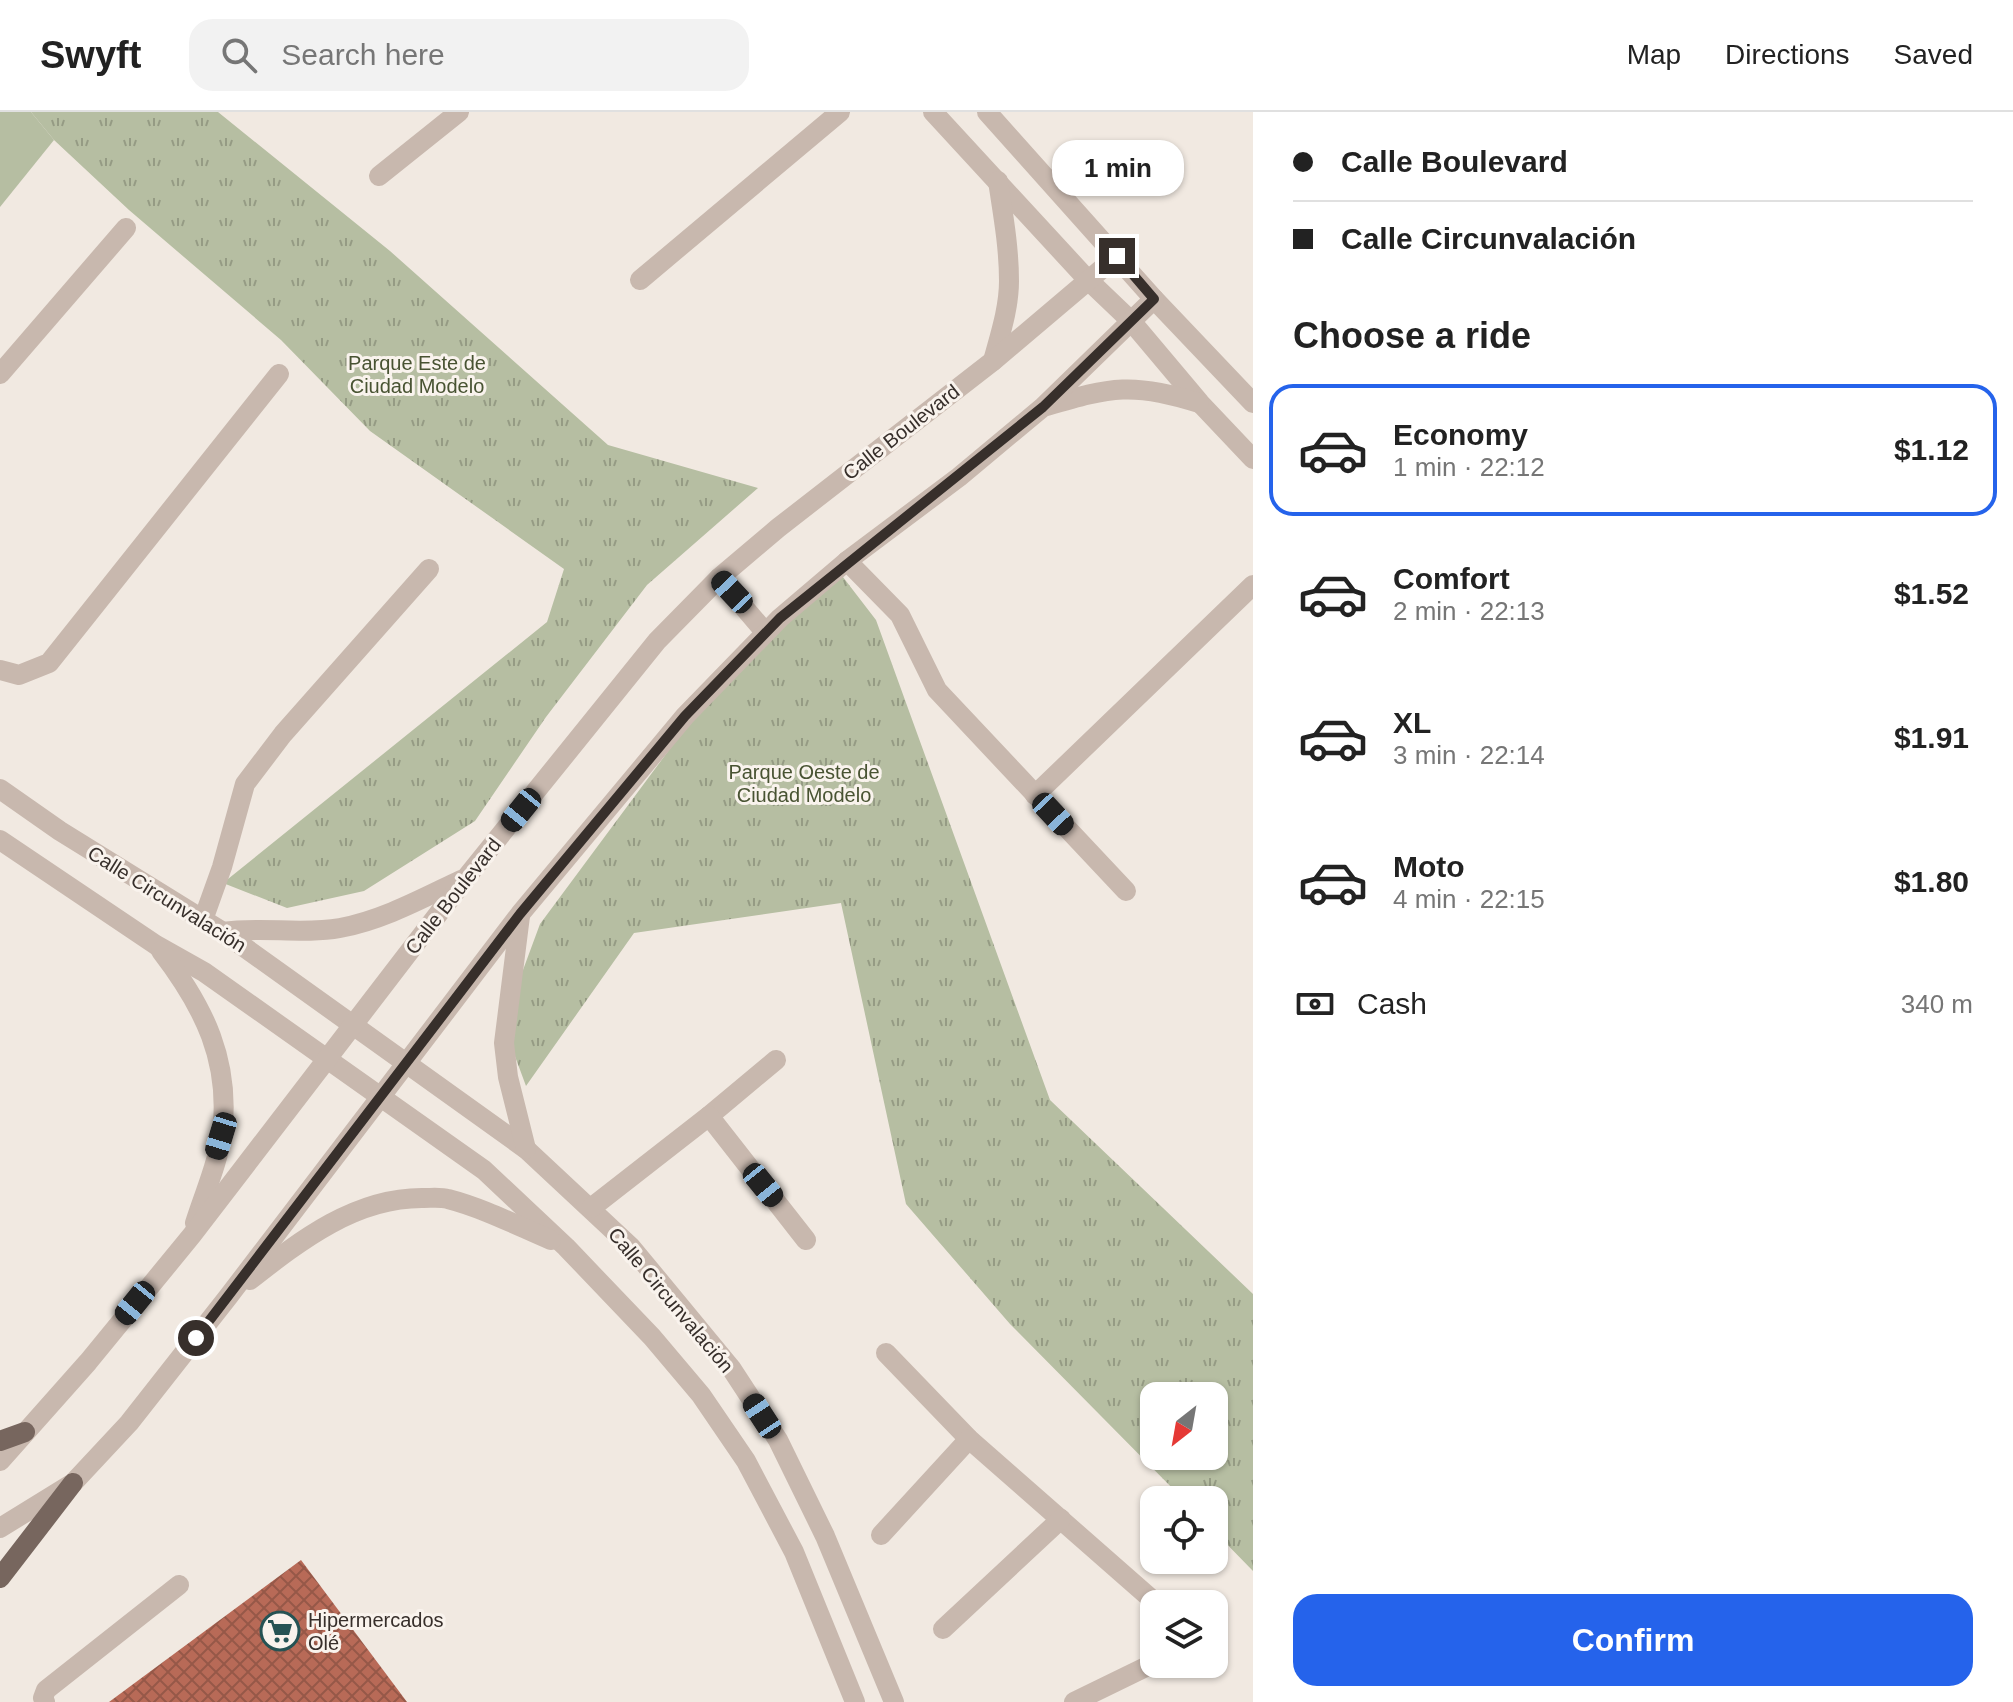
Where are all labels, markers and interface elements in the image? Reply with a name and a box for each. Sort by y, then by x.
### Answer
search box [189,19,749,91]
icon: search [217,33,261,77]
text: Swyft [40,34,141,76]
text: Search here [281,38,445,71]
text: Map [1627,39,1681,70]
text: Directions [1725,39,1850,70]
text: Saved [1894,39,1973,70]
callout: 1 min [1051,140,1183,196]
text: Calle Boulevard [1341,145,1568,178]
text: 1 min [1084,153,1152,183]
text: Calle Circunvalación [1341,222,1636,255]
route end [1099,238,1135,274]
text: Choose a ride [1293,315,1531,356]
park label: Parque Este de Ciudad Modelo [348,352,486,397]
street label: Calle Boulevard [839,380,963,484]
icon: car [1297,414,1369,486]
text: Economy [1393,418,1528,451]
text: $1.12 [1894,433,1969,466]
text: 1 min · 22:12 [1393,452,1545,482]
icon: car [1297,558,1369,630]
text: Comfort [1393,562,1510,595]
car [707,566,757,618]
text: $1.52 [1894,577,1969,610]
text: 2 min · 22:13 [1393,596,1545,626]
icon: car [1297,702,1369,774]
text: XL [1393,706,1431,739]
text: $1.91 [1894,721,1969,754]
text: 3 min · 22:14 [1393,740,1545,770]
park label: Parque Oeste de Ciudad Modelo [728,761,880,806]
car [497,784,545,836]
car [1028,788,1078,840]
street label: Calle Boulevard [401,834,505,958]
street label: Calle Circunvalación [84,841,250,957]
icon: car [1297,846,1369,918]
text: Moto [1393,850,1465,883]
text: $1.80 [1894,865,1969,898]
text: 4 min · 22:15 [1393,884,1545,914]
icon: cash [1293,982,1337,1026]
text: Cash [1357,987,1427,1020]
text: 340 m [1901,989,1973,1019]
car [203,1110,239,1162]
car [739,1159,787,1211]
street label: Calle Circunvalación [604,1223,738,1377]
car [111,1277,159,1329]
route start [178,1320,214,1356]
north arrow [1140,1382,1228,1470]
map controls [1140,1382,1228,1678]
car [739,1389,785,1443]
button: locate [1140,1486,1228,1574]
button: layers [1140,1590,1228,1678]
button: Confirm [1293,1594,1973,1686]
place label: Hipermercados Olé [308,1609,444,1654]
supermarket icon: Hipermercados Olé [259,1610,301,1652]

